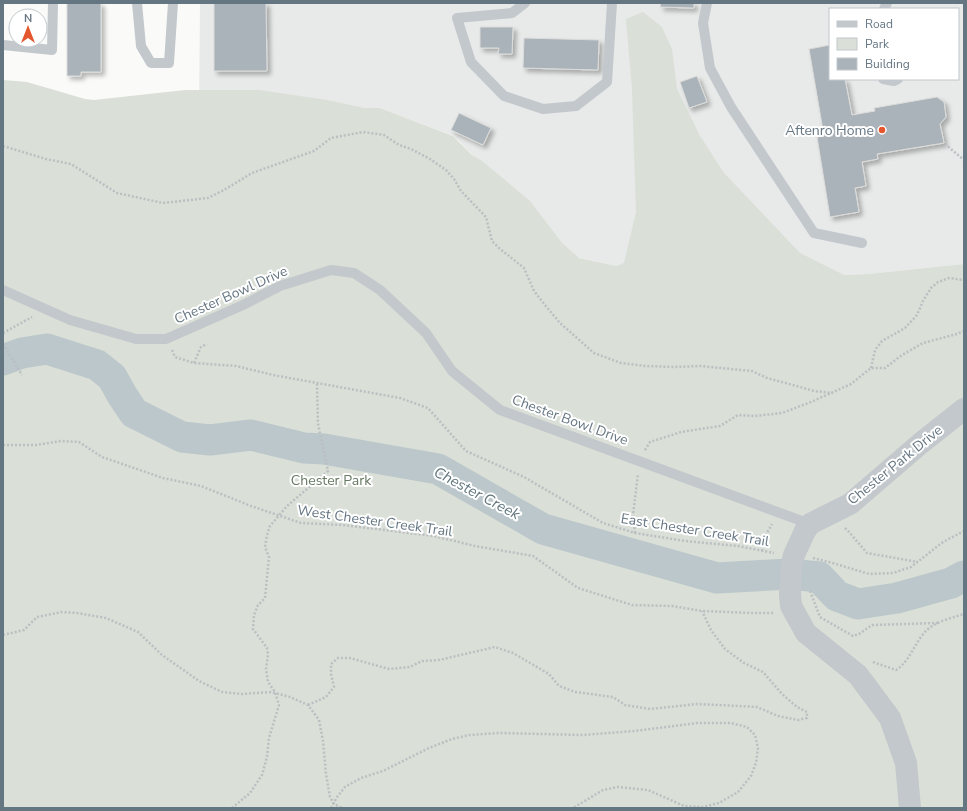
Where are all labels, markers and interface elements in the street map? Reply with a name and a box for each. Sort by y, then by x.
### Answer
north arrow [8,8,48,48]
legend [829,8,959,80]
text: N [24,11,32,26]
text: Road [865,16,893,32]
text: Park [865,36,890,52]
text: Building [865,56,910,72]
place label: Aftenro Home [785,121,874,140]
marker: Aftenro Home [877,125,887,135]
street label: Chester Bowl Drive [171,261,291,329]
street label: Chester Bowl Drive [509,390,631,450]
street label: Chester Park Drive [844,421,946,509]
water label: Chester Creek [430,462,524,524]
park label: Chester Park [291,471,372,490]
street label: West Chester Creek Trail [296,501,455,541]
street label: East Chester Creek Trail [619,509,771,551]

